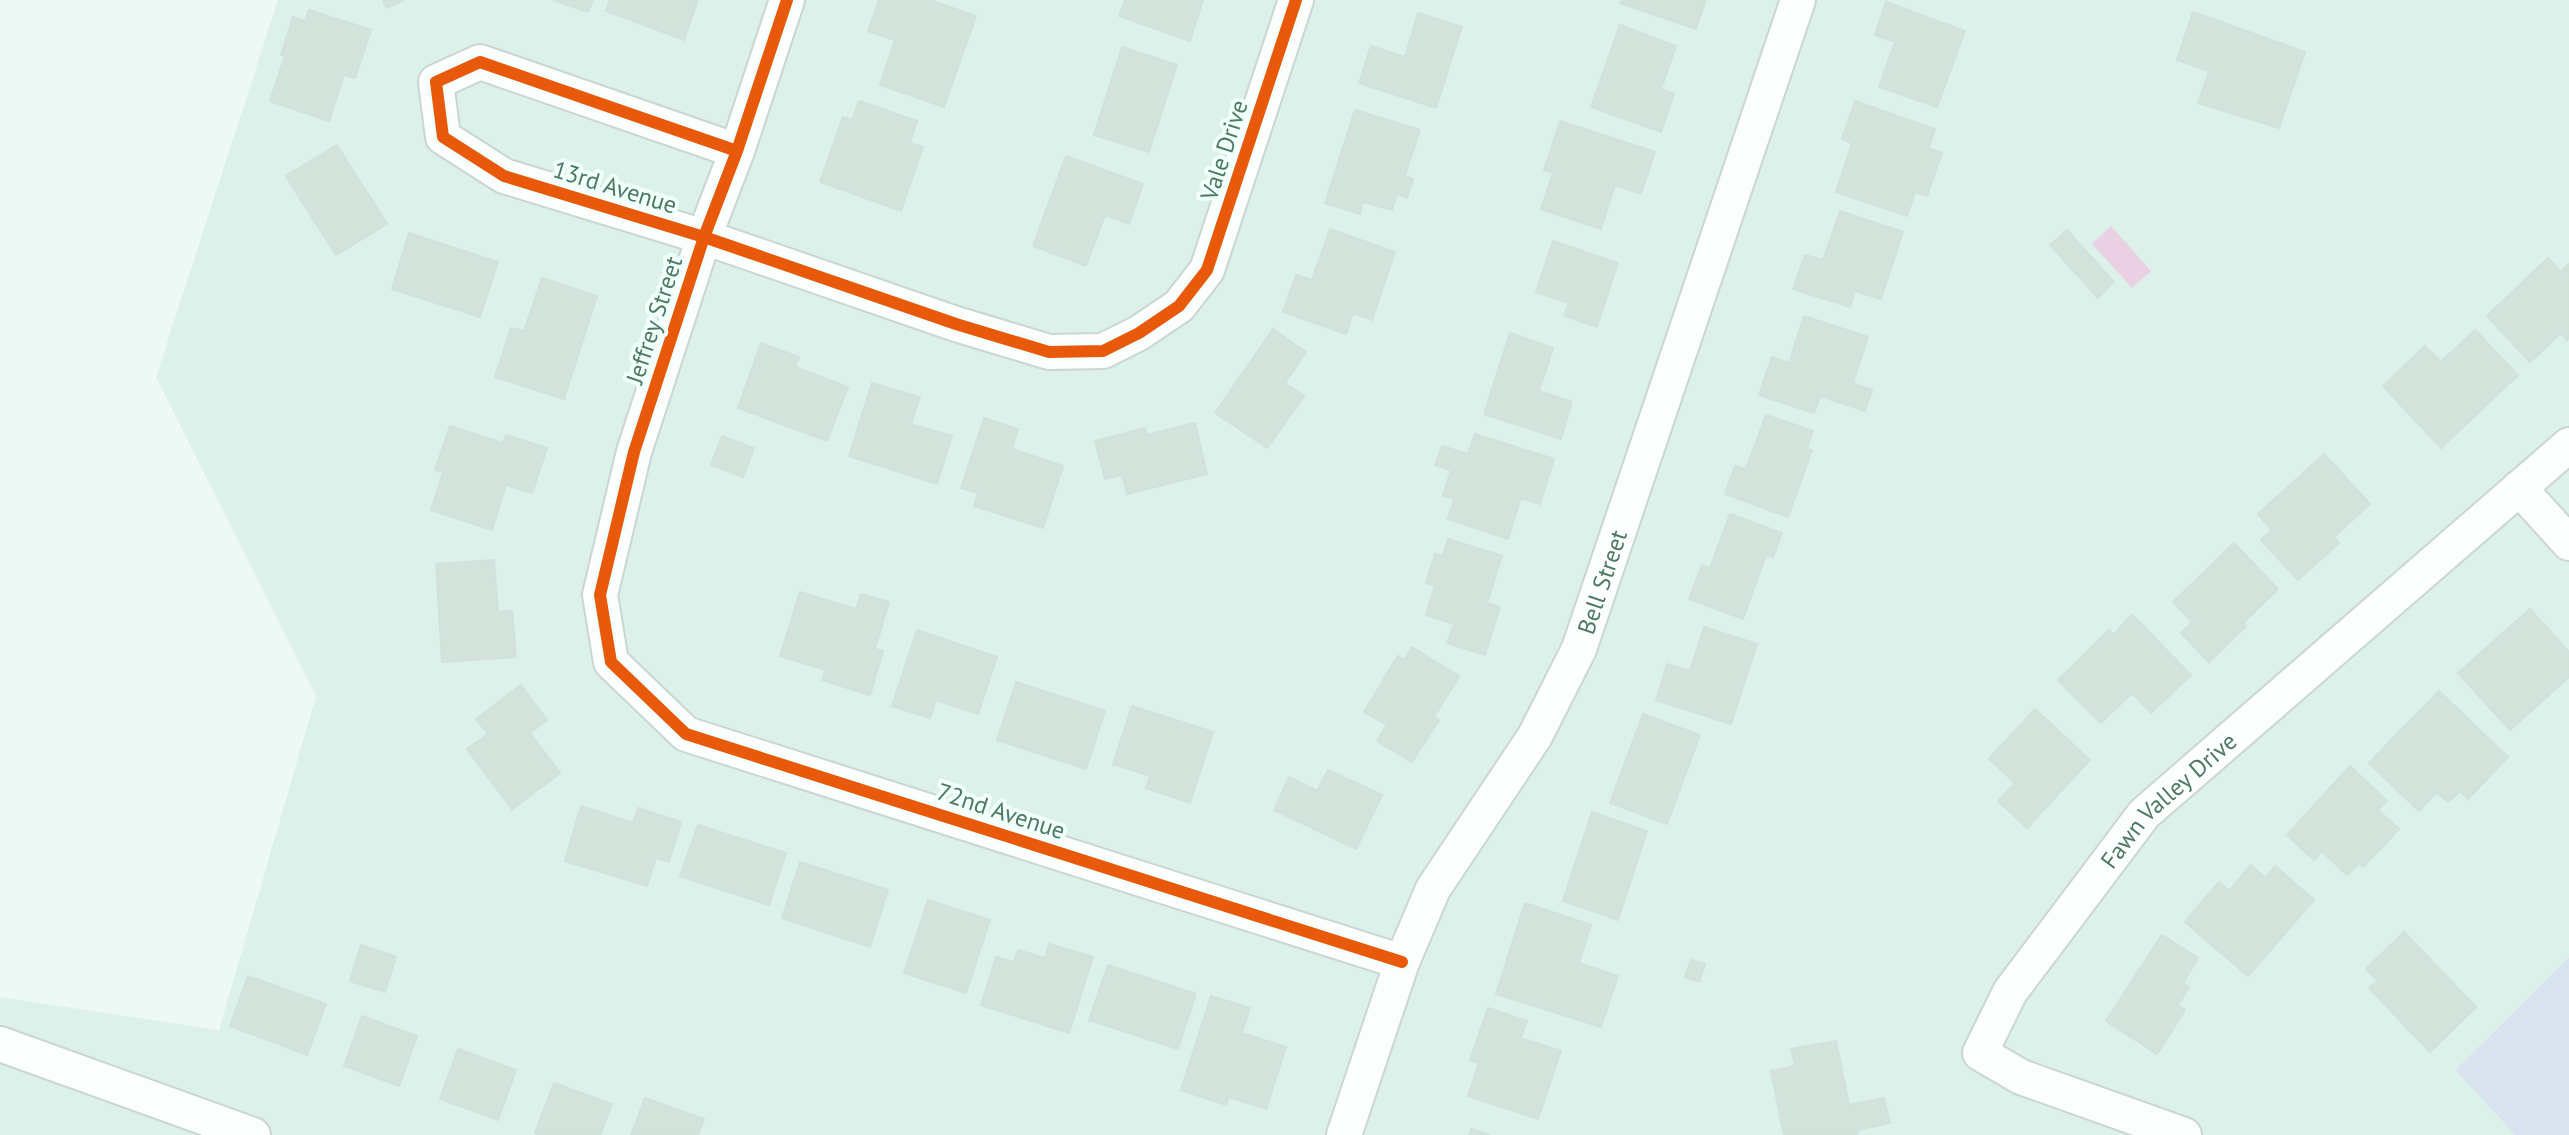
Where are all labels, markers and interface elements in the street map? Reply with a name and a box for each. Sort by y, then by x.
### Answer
street label: Vale Drive [1193,96,1255,205]
street label: 13rd Avenue [549,153,681,221]
street label: Jeffrey Street [619,252,689,389]
street label: Bell Street [1570,526,1634,638]
street label: Fawn Valley Drive [2093,725,2243,874]
street label: 72nd Avenue [933,776,1069,846]

